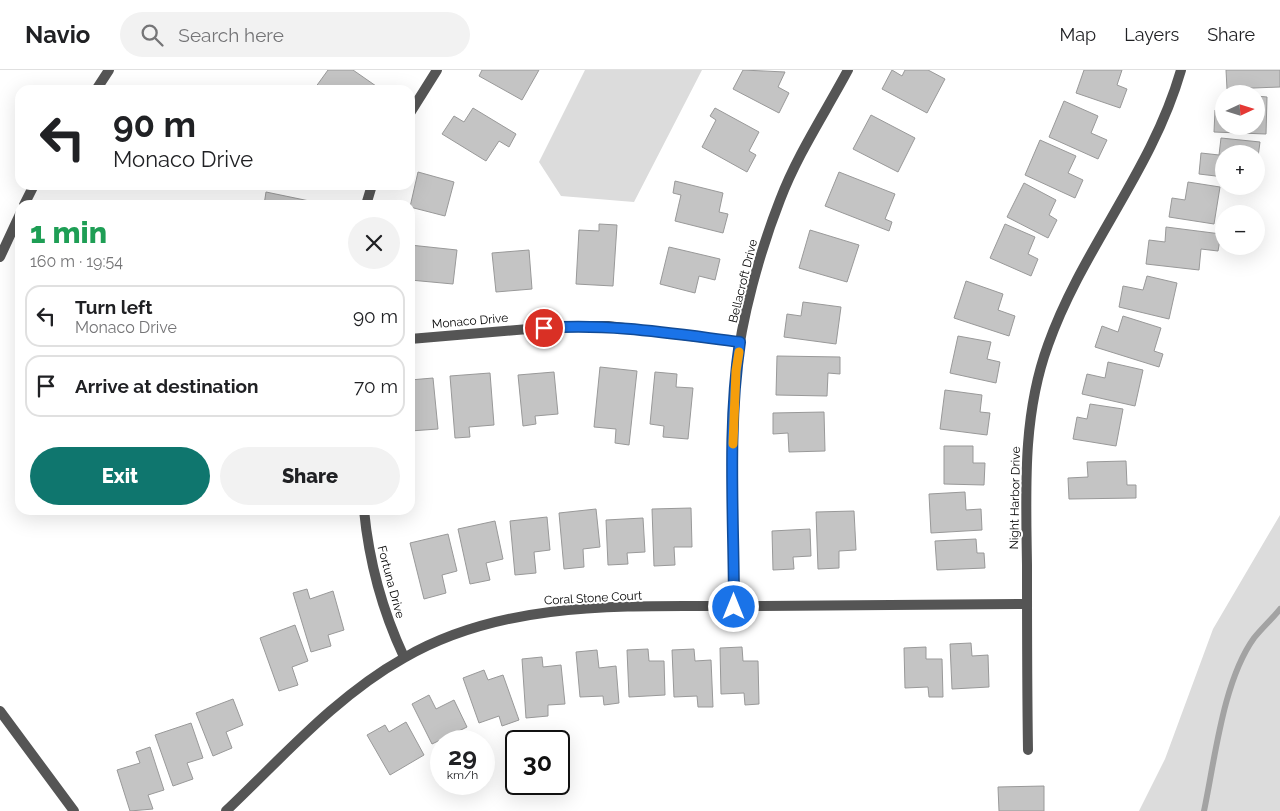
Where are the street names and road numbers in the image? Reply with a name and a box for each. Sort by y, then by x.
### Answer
street label: Bellacroft Drive [726,238,760,324]
street label: Monaco Drive [431,311,509,331]
street label: Night Harbor Drive [1007,446,1023,550]
street label: Fortuna Drive [375,544,407,620]
street label: Coral Stone Court [544,588,642,608]

